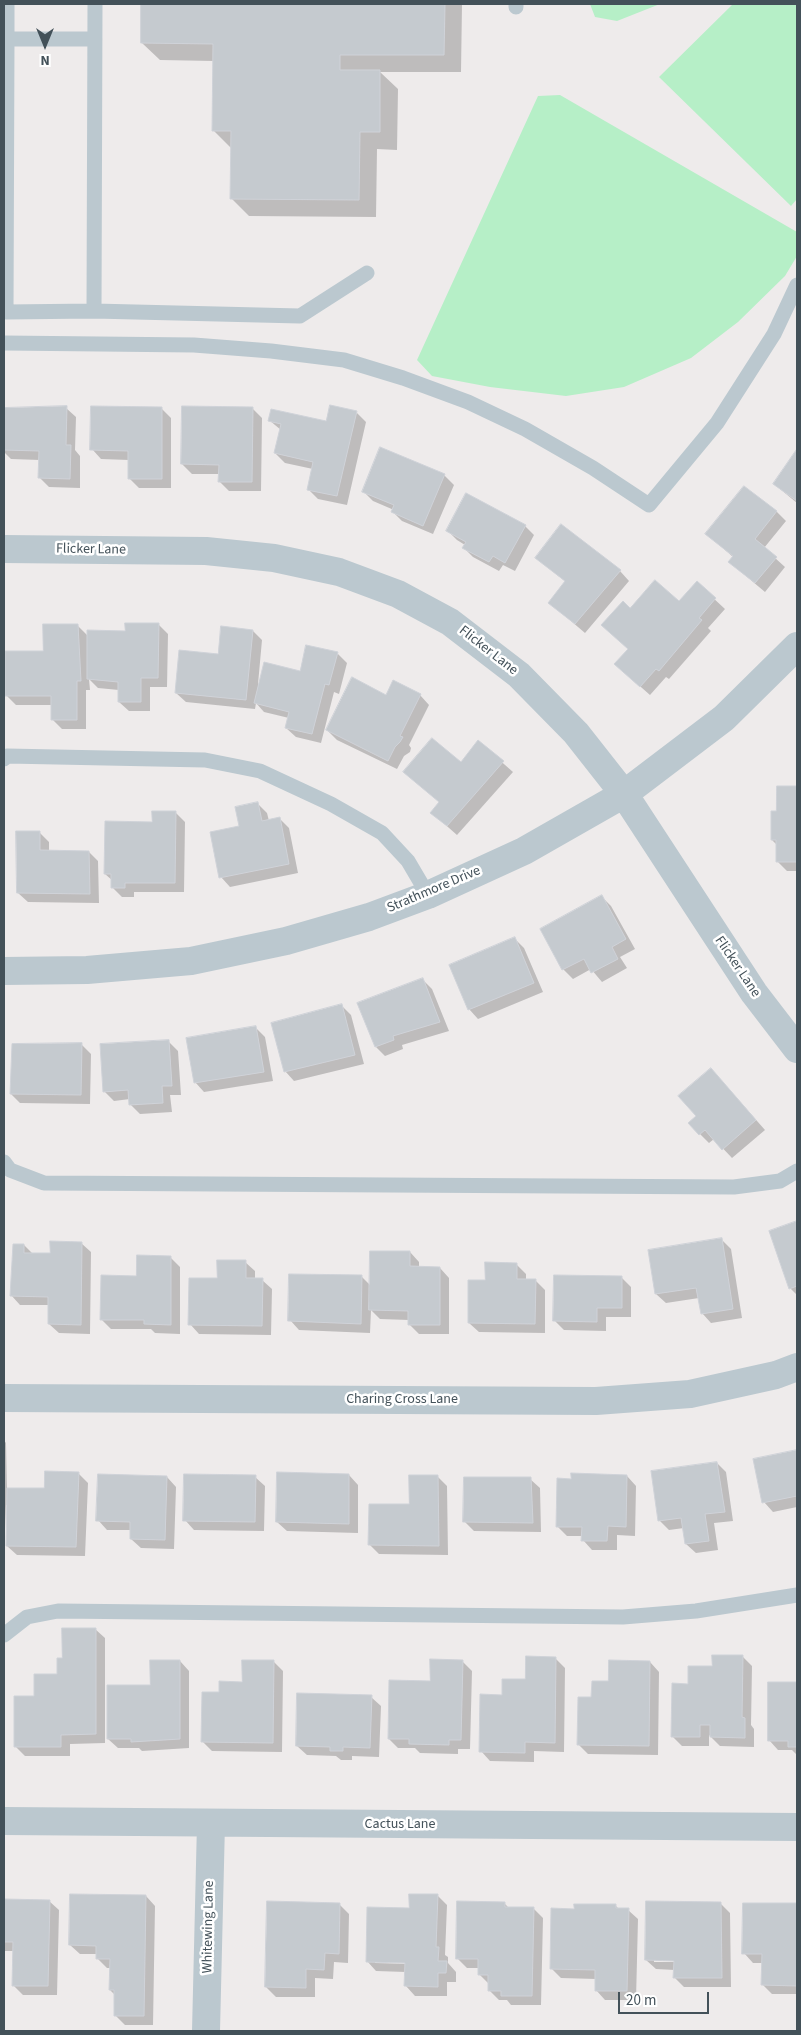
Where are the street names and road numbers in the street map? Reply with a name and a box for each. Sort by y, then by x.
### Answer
street label: Flicker Lane [56,541,126,559]
street label: Flicker Lane [455,623,521,679]
street label: Strathmore Drive [385,863,483,917]
street label: Flicker Lane [710,933,764,1001]
street label: Charing Cross Lane [346,1392,458,1408]
street label: Cactus Lane [365,1817,435,1833]
street label: Whitewing Lane [200,1880,218,1974]

